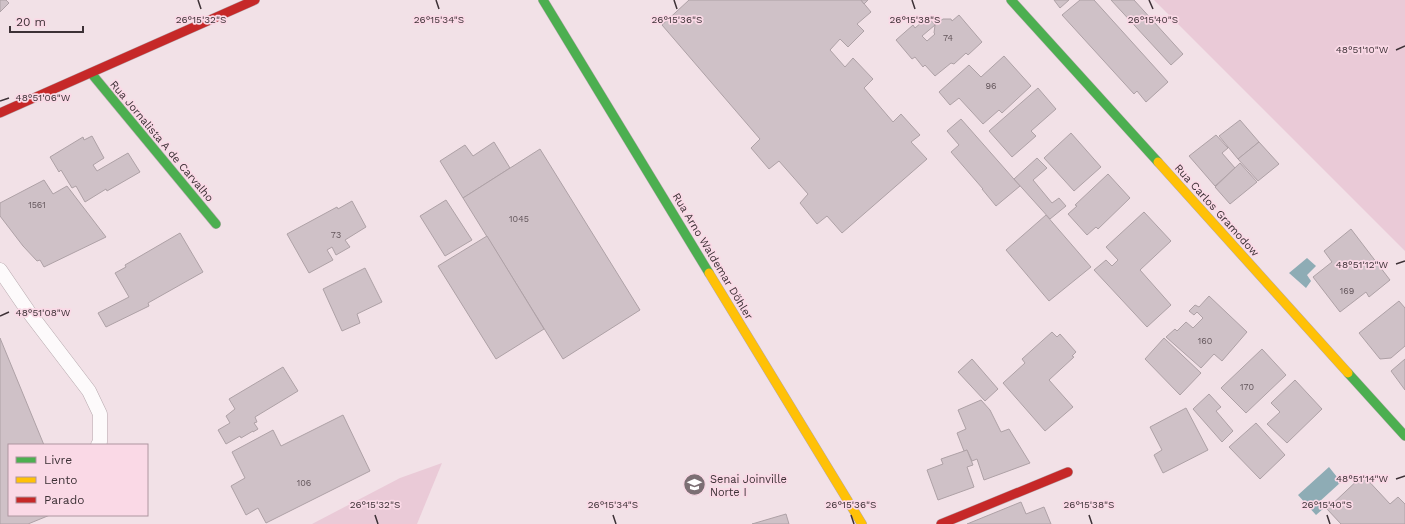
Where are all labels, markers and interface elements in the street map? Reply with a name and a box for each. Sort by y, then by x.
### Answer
scale bar [10,8,83,34]
text: 26°15'32"S [176,14,226,25]
text: 26°15'34"S [414,14,464,25]
text: 26°15'36"S [652,14,702,25]
text: 26°15'38"S [890,14,941,25]
text: 26°15'40"S [1128,14,1178,25]
text: 20 m [16,15,46,29]
house number: 74 [943,33,953,43]
text: 48°51'10"W [1336,44,1389,55]
street label: Rua Jornalista A de Carvalho [107,78,216,205]
house number: 96 [985,81,997,91]
text: 48°51'06"W [16,92,71,103]
street label: Rua Carlos Gramodow [1172,162,1261,259]
street label: Rua Arno Waldemar Döhler [670,191,756,322]
house number: 1561 [28,200,46,210]
house number: 1045 [509,214,529,224]
house number: 73 [331,230,341,240]
text: 48°51'12"W [1336,259,1389,270]
house number: 169 [1340,286,1354,296]
text: 48°51'08"W [16,307,71,318]
house number: 160 [1198,336,1213,346]
house number: 170 [1240,382,1254,392]
legend [8,444,148,516]
text: Livre [44,453,72,467]
school or university icon: Senai Joinville Norte I [681,472,707,498]
text: Lento [44,473,78,487]
place label: Senai Joinville Norte I [710,473,787,499]
text: 48°51'14"W [1336,473,1388,484]
house number: 106 [297,478,311,488]
text: Parado [44,493,84,507]
text: 26°15'32"S [350,499,400,510]
text: 26°15'34"S [588,499,638,510]
text: 26°15'36"S [826,499,876,510]
text: 26°15'38"S [1064,499,1115,510]
text: 26°15'40"S [1302,499,1352,510]

